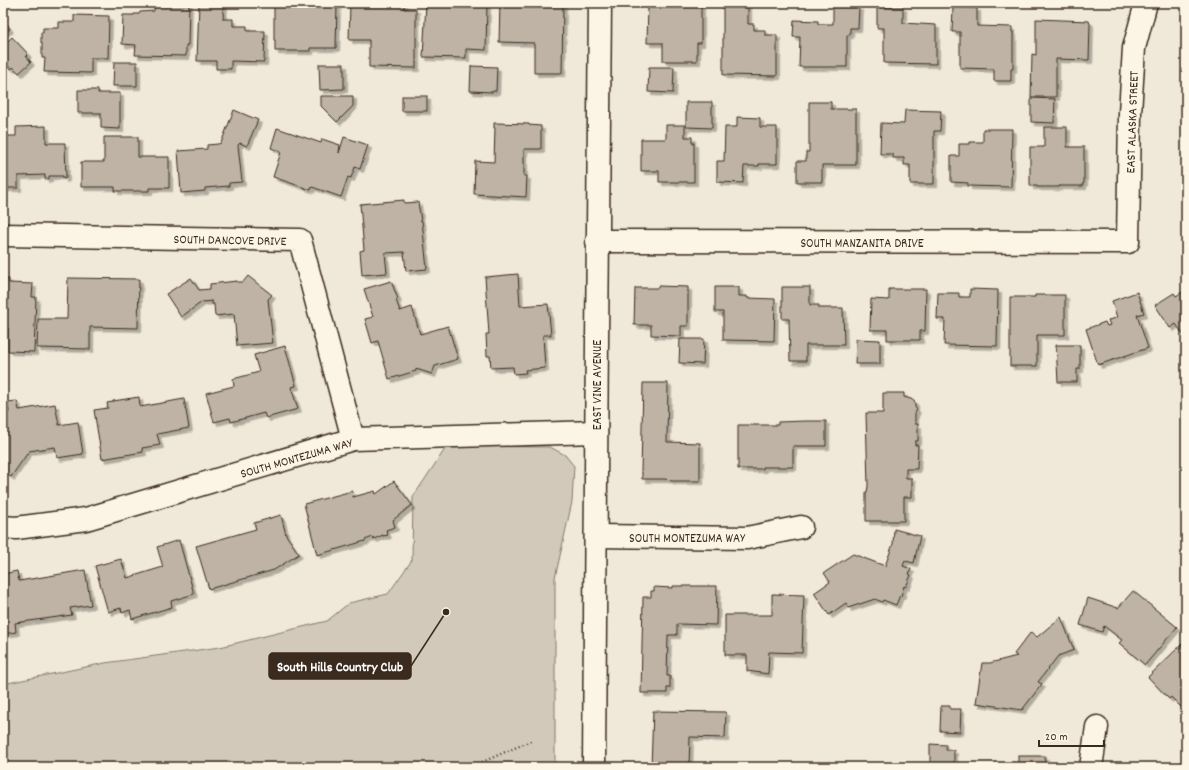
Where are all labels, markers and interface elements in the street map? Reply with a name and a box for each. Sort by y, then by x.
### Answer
street label: EAST ALASKA STREET [1122,71,1145,174]
street label: SOUTH DANCOVE DRIVE [173,231,287,252]
street label: SOUTH MANZANITA DRIVE [800,235,924,254]
street label: EAST VINE AVENUE [589,340,608,430]
street label: SOUTH MONTEZUMA WAY [238,434,356,485]
street label: SOUTH MONTEZUMA WAY [629,530,746,549]
callout: South Hills Country Club [269,653,411,679]
text: South Hills Country Club [277,658,403,678]
scale bar [1039,722,1104,748]
text: 20 m [1045,729,1068,746]

